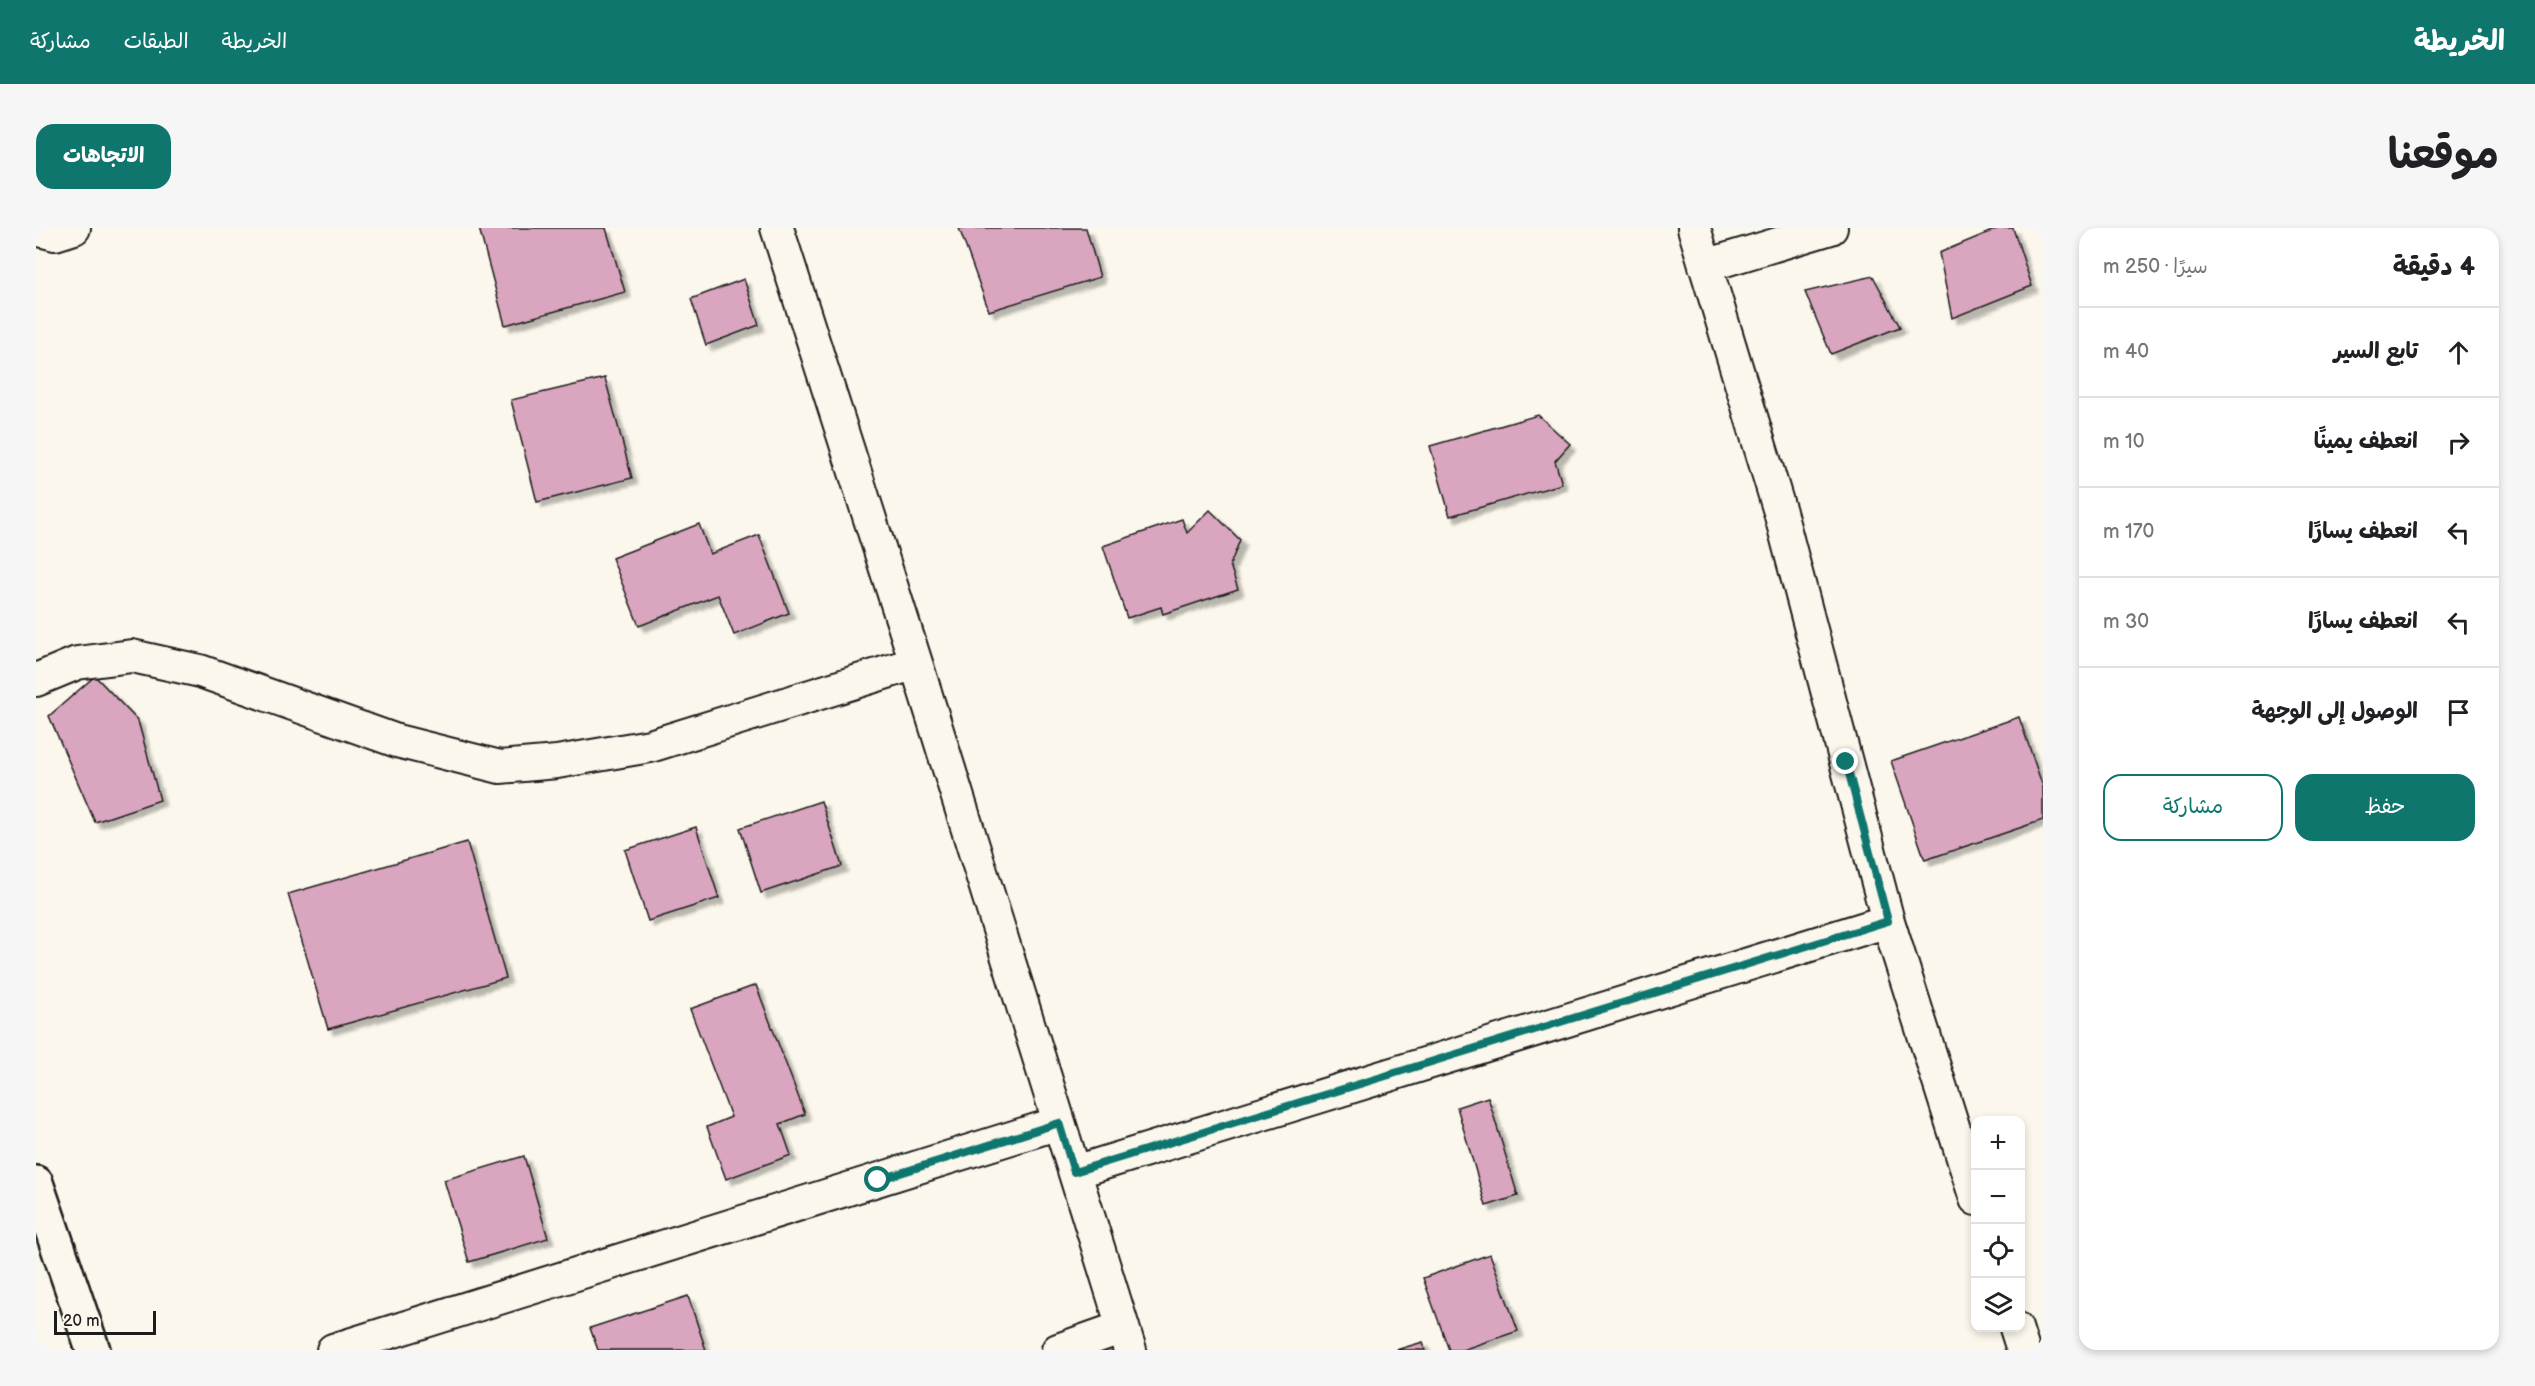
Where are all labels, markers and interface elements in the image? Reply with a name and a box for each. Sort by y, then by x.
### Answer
text: الخريطة [2414,25,2505,58]
text: مشاركة [30,29,91,54]
text: الطبقات [124,29,189,54]
text: الخريطة [222,29,287,54]
button: الاتجاهات [36,124,171,189]
text: موقعنا [2388,130,2499,181]
text: 4 دقيقة [2393,252,2475,283]
text: سيرًا · 250 m [2103,255,2208,279]
icon: ahead [2442,336,2475,369]
text: تابع السير [2334,338,2418,365]
text: 40 m [2103,340,2149,364]
icon: right [2442,426,2475,459]
text: انعطف يمينًا [2314,428,2418,455]
text: 10 m [2103,430,2144,454]
icon: left [2442,516,2475,549]
text: انعطف يسارًا [2308,518,2418,545]
text: 170 m [2103,520,2154,544]
icon: left [2442,606,2475,639]
text: انعطف يسارًا [2308,608,2418,635]
text: 30 m [2103,610,2149,634]
icon: arrive [2442,696,2475,729]
text: الوصول إلى الوجهة [2251,698,2418,725]
route end [1832,748,1858,774]
button: مشاركة [2103,774,2283,841]
button: حفظ [2295,774,2475,841]
map controls [1971,1116,2025,1332]
button: + [1971,1116,2025,1170]
route start [864,1166,890,1192]
button: − [1971,1170,2025,1224]
button: locate [1971,1224,2025,1278]
button: layers [1971,1278,2025,1332]
scale bar [54,1308,156,1336]
text: 20 m [63,1312,99,1331]

